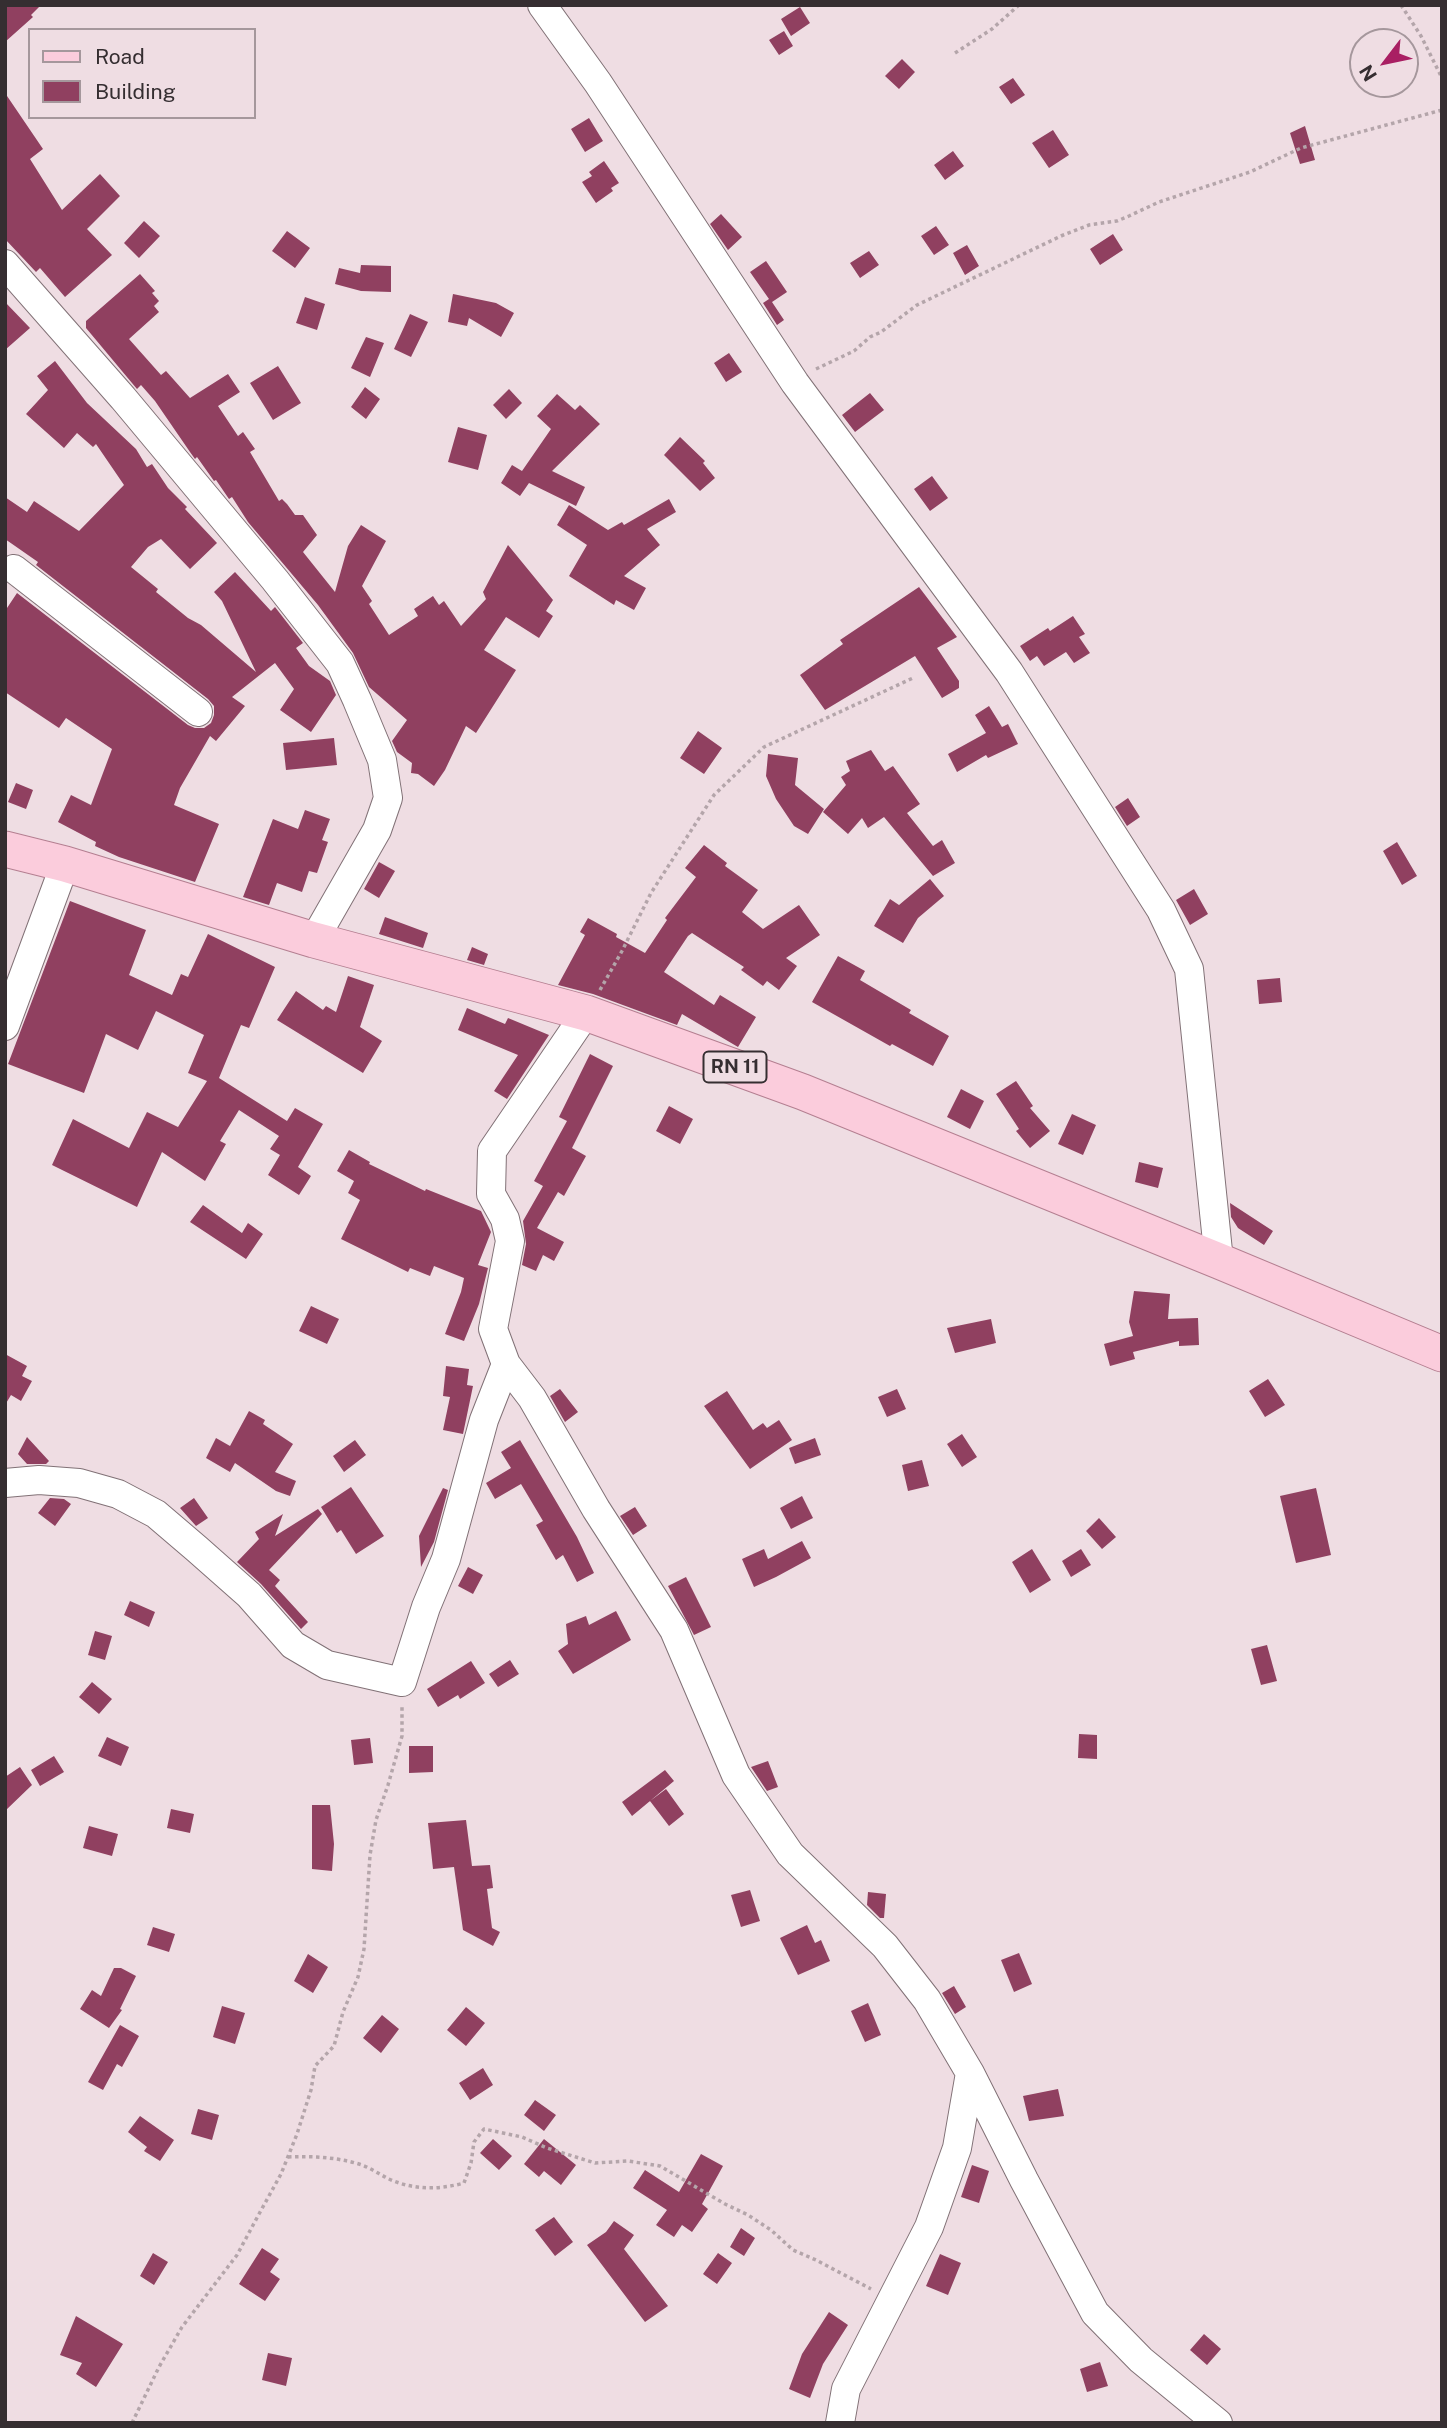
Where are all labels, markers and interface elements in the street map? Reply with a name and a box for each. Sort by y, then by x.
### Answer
legend [28,28,256,119]
north arrow [1349,28,1419,98]
text: Road [95,44,145,69]
text: N [1355,61,1381,85]
text: Building [95,79,176,104]
road number: RN 11 [704,1051,766,1082]

